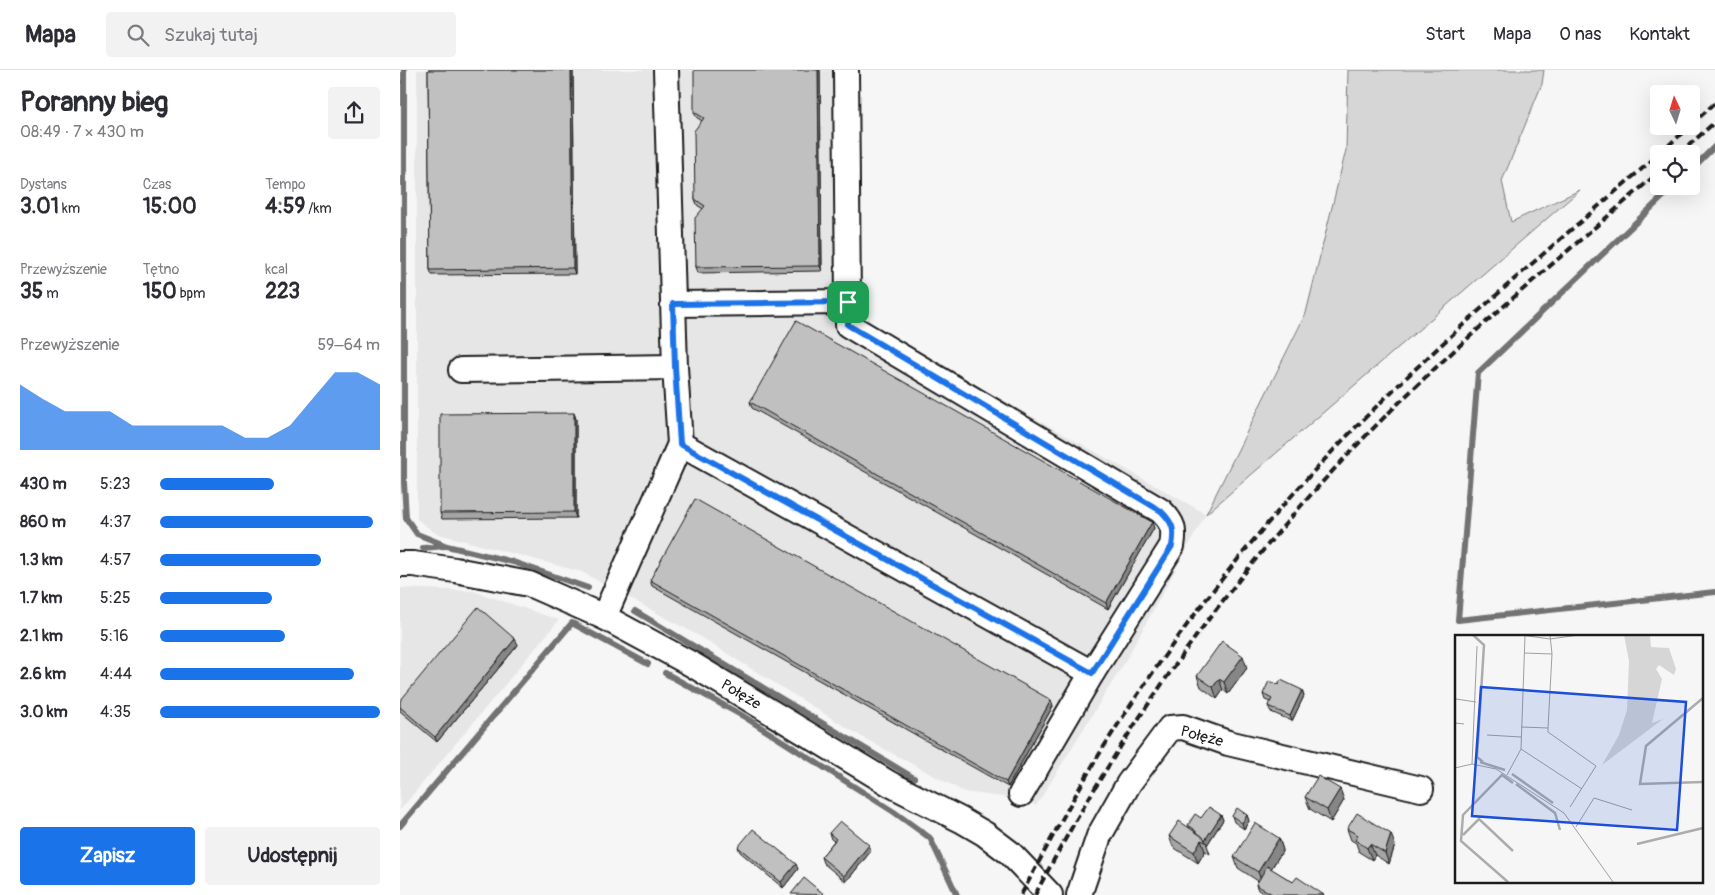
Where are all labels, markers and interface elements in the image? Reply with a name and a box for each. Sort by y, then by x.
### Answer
search box [106,12,456,57]
text: Mapa [25,20,76,49]
icon: search [124,21,152,49]
text: Szukaj tutaj [164,23,258,47]
text: Start [1425,23,1465,46]
text: Mapa [1493,23,1531,46]
text: O nas [1559,23,1601,46]
text: Kontakt [1629,23,1690,46]
text: Poranny bieg [20,85,168,120]
north arrow [1650,85,1700,135]
map controls [1650,85,1700,195]
button: share [328,87,380,139]
text: 08:49 · 7 × 430 m [20,122,144,142]
button: locate [1650,145,1700,195]
text: Dystans [20,176,67,193]
text: Czas [143,176,171,193]
text: Tempo [265,176,306,193]
text: 3.01 [20,193,59,220]
text: 15:00 [143,193,197,220]
text: 4:59 [265,193,305,220]
text: km [59,200,80,217]
text: /km [305,200,332,217]
text: Przewyższenie [20,261,107,278]
text: Tętno [143,261,179,278]
text: kcal [265,261,288,278]
text: 35 [20,278,43,305]
text: 150 [143,278,177,305]
text: 223 [265,278,300,305]
pin [827,281,869,323]
text: m [43,285,59,302]
text: bpm [177,285,206,302]
icon: arrive [834,288,862,316]
text: Przewyższenie [20,335,119,355]
text: 59–64 m [317,335,380,355]
text: 430 m [20,474,67,494]
text: 5:23 [100,474,130,494]
text: 860 m [20,512,66,532]
text: 4:37 [100,512,131,532]
text: 1.3 km [20,550,63,570]
text: 4:57 [100,550,131,570]
text: 1.7 km [20,588,63,608]
text: 5:25 [100,588,131,608]
text: 2.1 km [20,626,63,646]
text: 5:16 [100,626,129,646]
inset map [1455,635,1702,882]
text: 2.6 km [20,664,66,684]
text: 4:44 [100,664,132,684]
street label: Połęże [717,675,765,714]
text: 3.0 km [20,702,68,722]
text: 4:35 [100,702,131,722]
street label: Połęże [1179,722,1226,751]
button: Zapisz [20,827,195,885]
button: Udostępnij [205,827,380,885]

